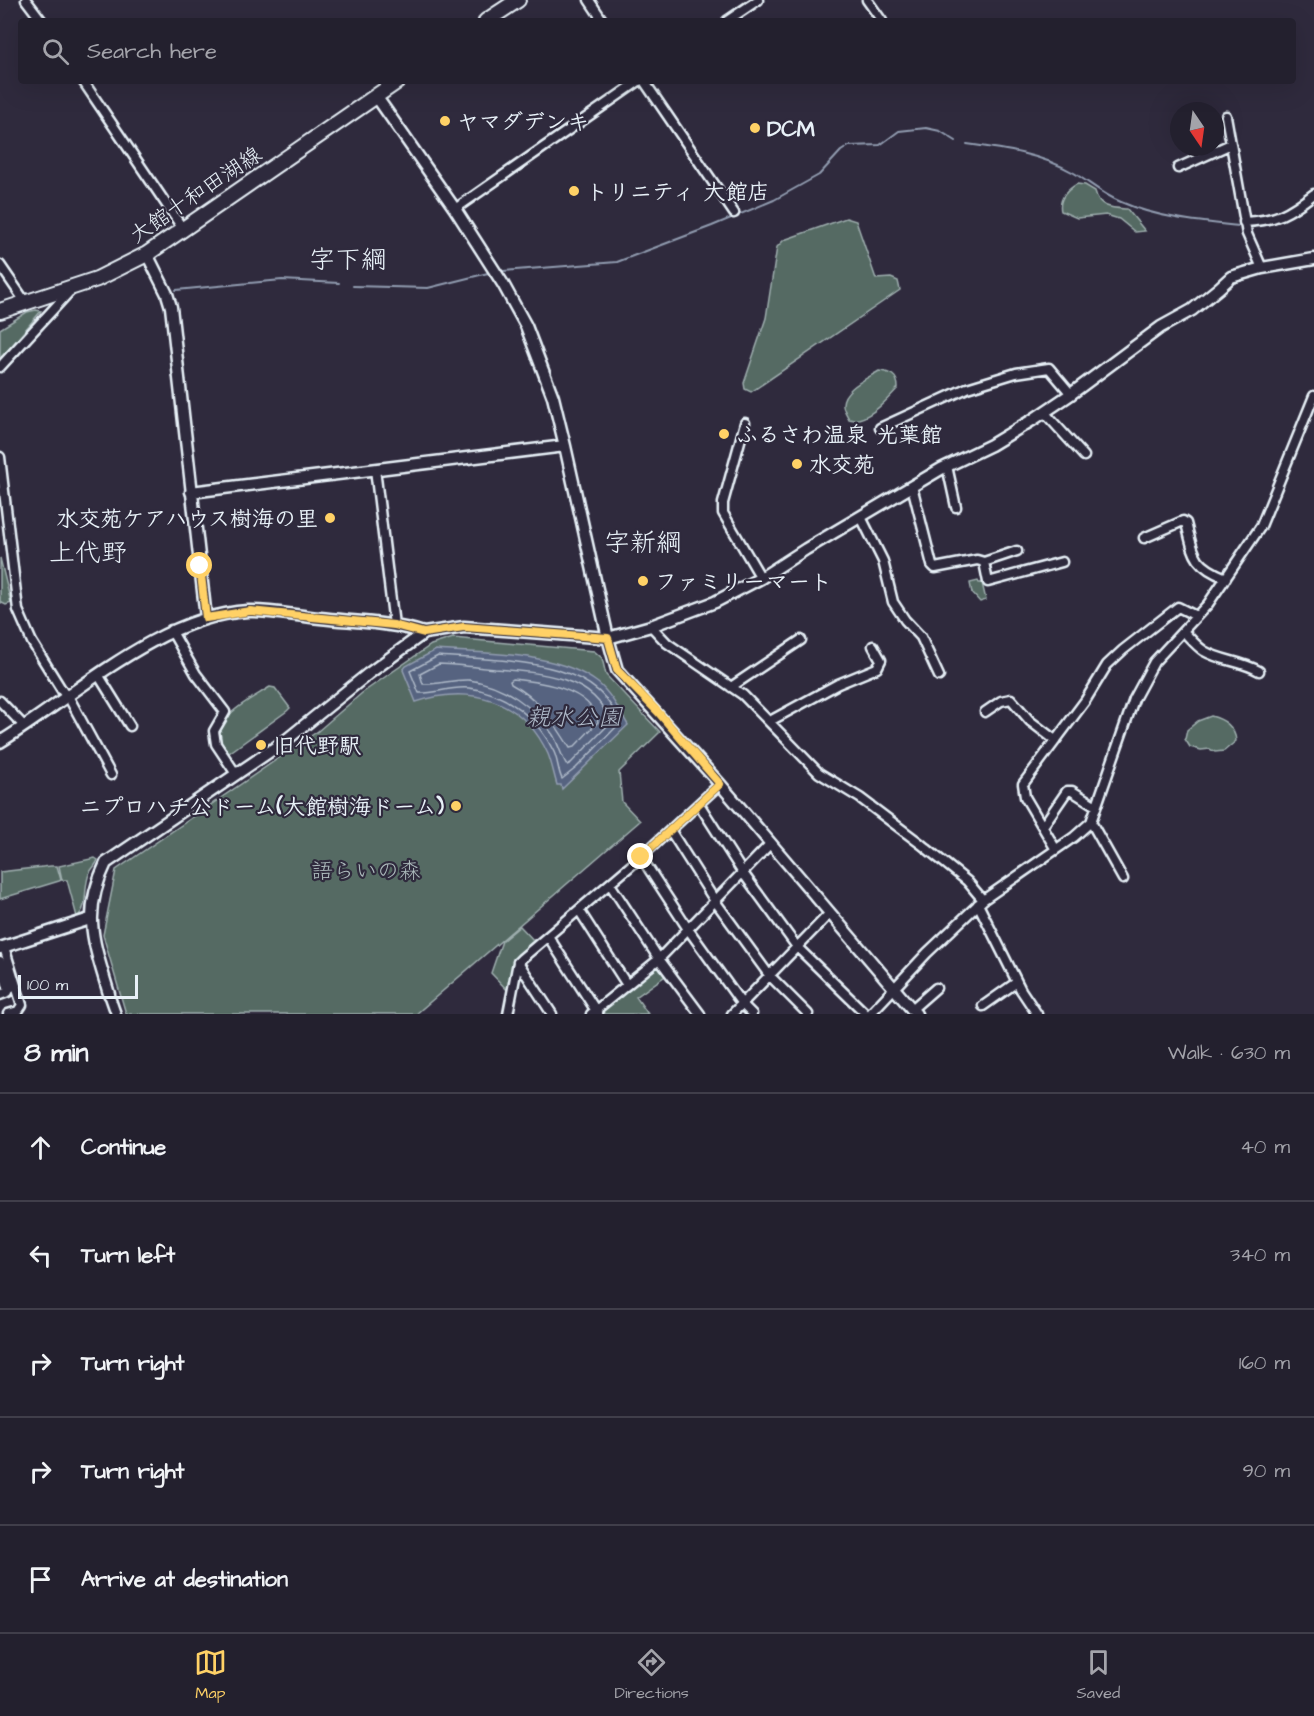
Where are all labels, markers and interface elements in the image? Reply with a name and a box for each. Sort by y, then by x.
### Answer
search box [18,18,1296,84]
icon: search [39,35,72,68]
text: Search here [87,36,217,67]
north arrow [1170,102,1224,156]
place label: ヤマダデンキ [457,107,589,138]
marker: ヤマダデンキ [438,114,452,128]
place label: DCM [767,114,815,145]
marker: DCM [748,121,762,135]
street label: 大館十和田湖線 [123,139,268,251]
place label: トリニティ 大館店 [586,177,770,208]
marker: トリニティ 大館店 [567,184,581,198]
district label: 字下綱 [309,242,387,278]
place label: ふるさわ温泉 光葉館 [736,420,942,451]
marker: ふるさわ温泉 光葉館 [717,427,731,441]
place label: 水交苑 [809,450,875,481]
marker: 水交苑 [790,457,804,471]
place label: 水交苑ケアハウス樹海の里 [56,504,318,535]
marker: 水交苑ケアハウス樹海の里 [323,511,337,525]
district label: 字新綱 [604,525,682,561]
district label: 上代野 [49,535,127,571]
route start [186,552,212,578]
place label: ファミリーマート [655,567,832,598]
marker: ファミリーマート [636,574,650,588]
water label: 親水公園 [526,701,624,735]
place label: 旧代野駅 [273,731,361,762]
marker: 旧代野駅 [254,738,268,752]
place label: ニプロハチ公ドーム(大館樹海ドーム) [79,792,444,823]
marker: ニプロハチ公ドーム(大館樹海ドーム) [449,799,463,813]
route end [627,843,653,869]
park label: 語らいの森 [311,856,421,887]
scale bar [18,972,138,1000]
text: 100 m [27,974,68,996]
text: 8 min [24,1035,88,1071]
text: Walk · 630 m [1168,1039,1290,1067]
icon: ahead [24,1131,57,1164]
text: Continue [81,1132,166,1163]
text: 40 m [1240,1133,1290,1161]
icon: left [24,1239,57,1272]
text: Turn left [81,1240,175,1271]
text: 340 m [1230,1241,1290,1269]
icon: right [24,1347,57,1380]
text: Turn right [81,1348,184,1379]
text: 160 m [1239,1349,1290,1377]
icon: right [24,1455,57,1488]
text: Turn right [81,1456,184,1487]
text: 90 m [1242,1457,1290,1485]
icon: arrive [24,1563,57,1596]
text: Arrive at destination [81,1564,288,1595]
tab: Map [194,1646,227,1704]
tab: Directions [615,1646,689,1704]
tab: Saved [1077,1646,1120,1704]

